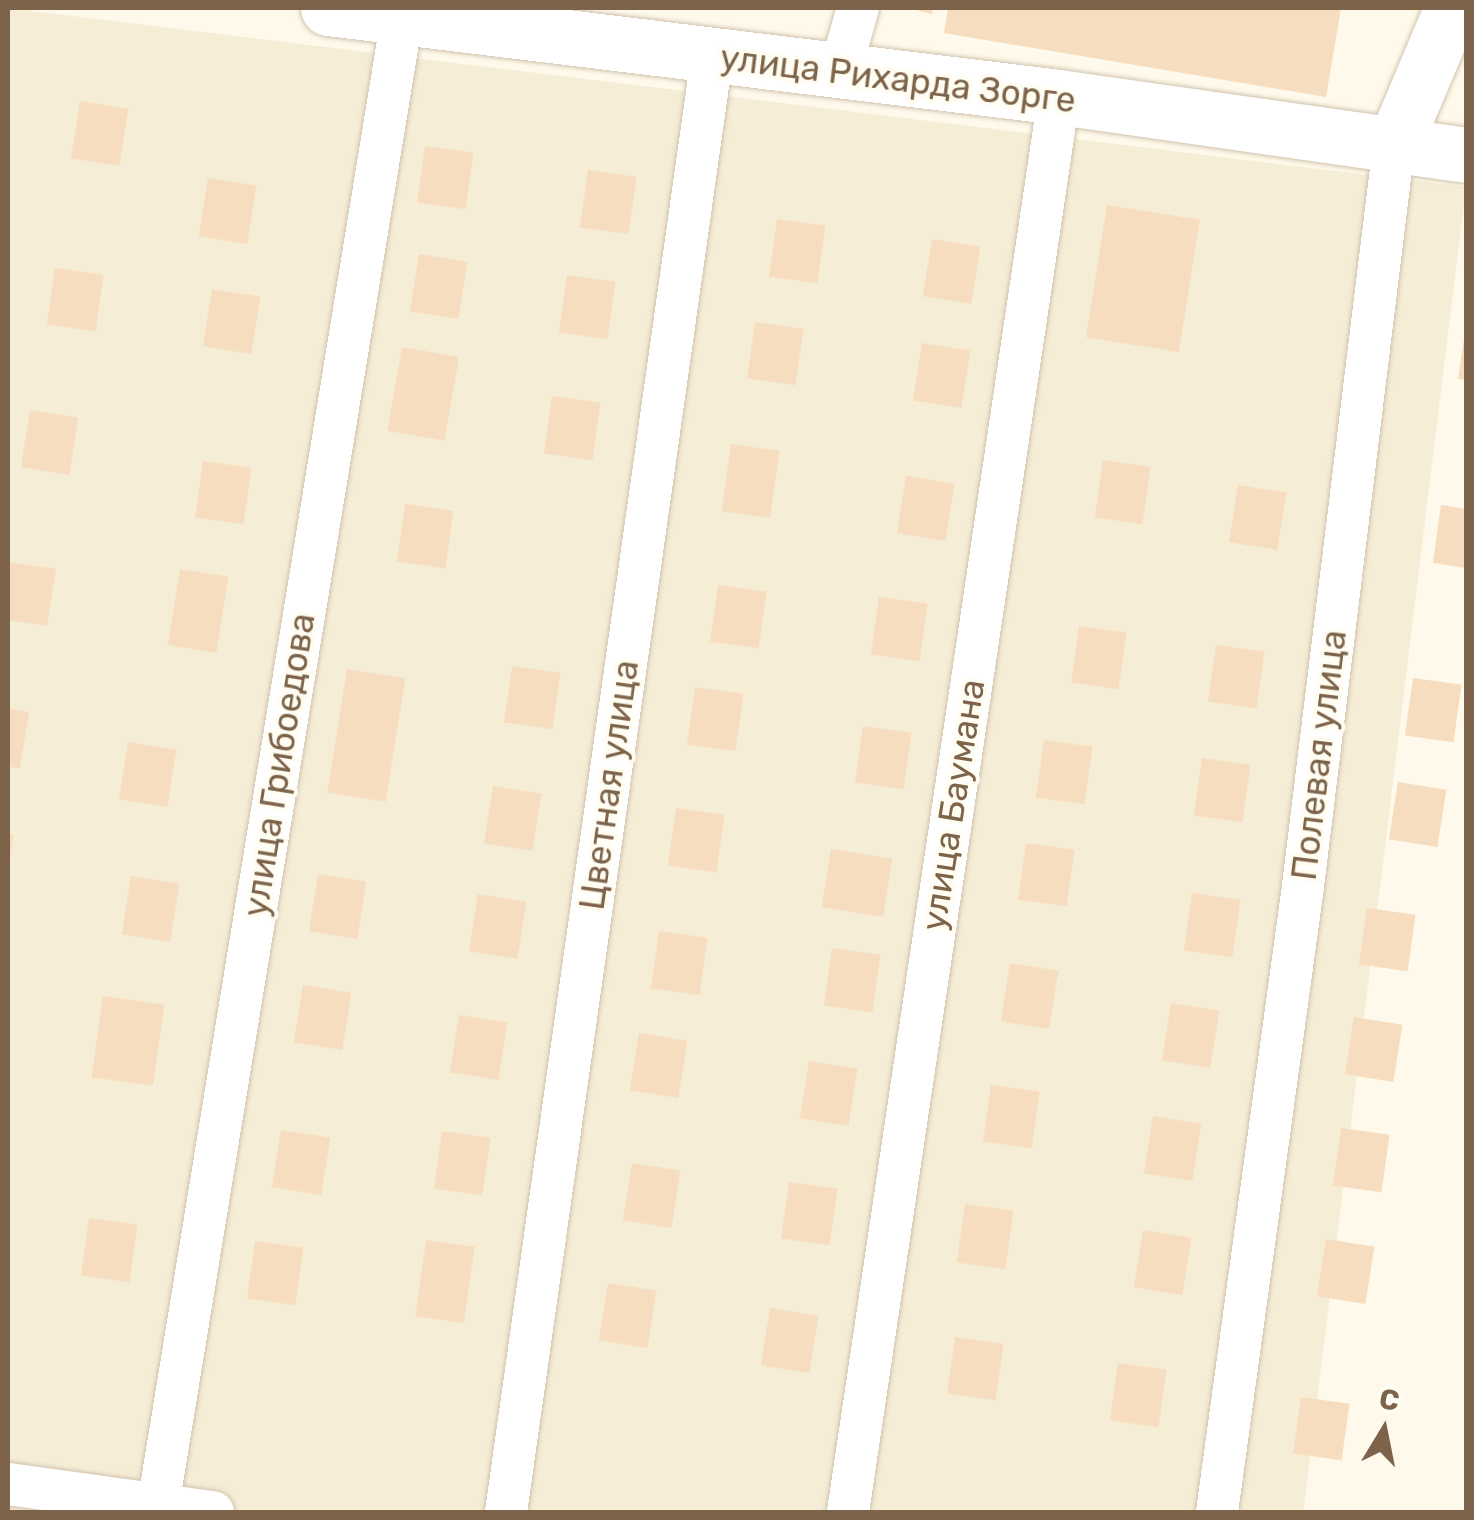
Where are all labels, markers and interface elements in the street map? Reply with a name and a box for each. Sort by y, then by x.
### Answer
street label: улица Рихарда Зорге [718,36,1078,122]
street label: улица Грибоедова [234,610,324,920]
street label: Полевая улица [1283,627,1355,883]
street label: Цветная улица [571,657,647,913]
street label: улица Баумана [912,676,994,934]
north arrow [1334,1380,1434,1480]
text: С [1377,1382,1402,1418]

